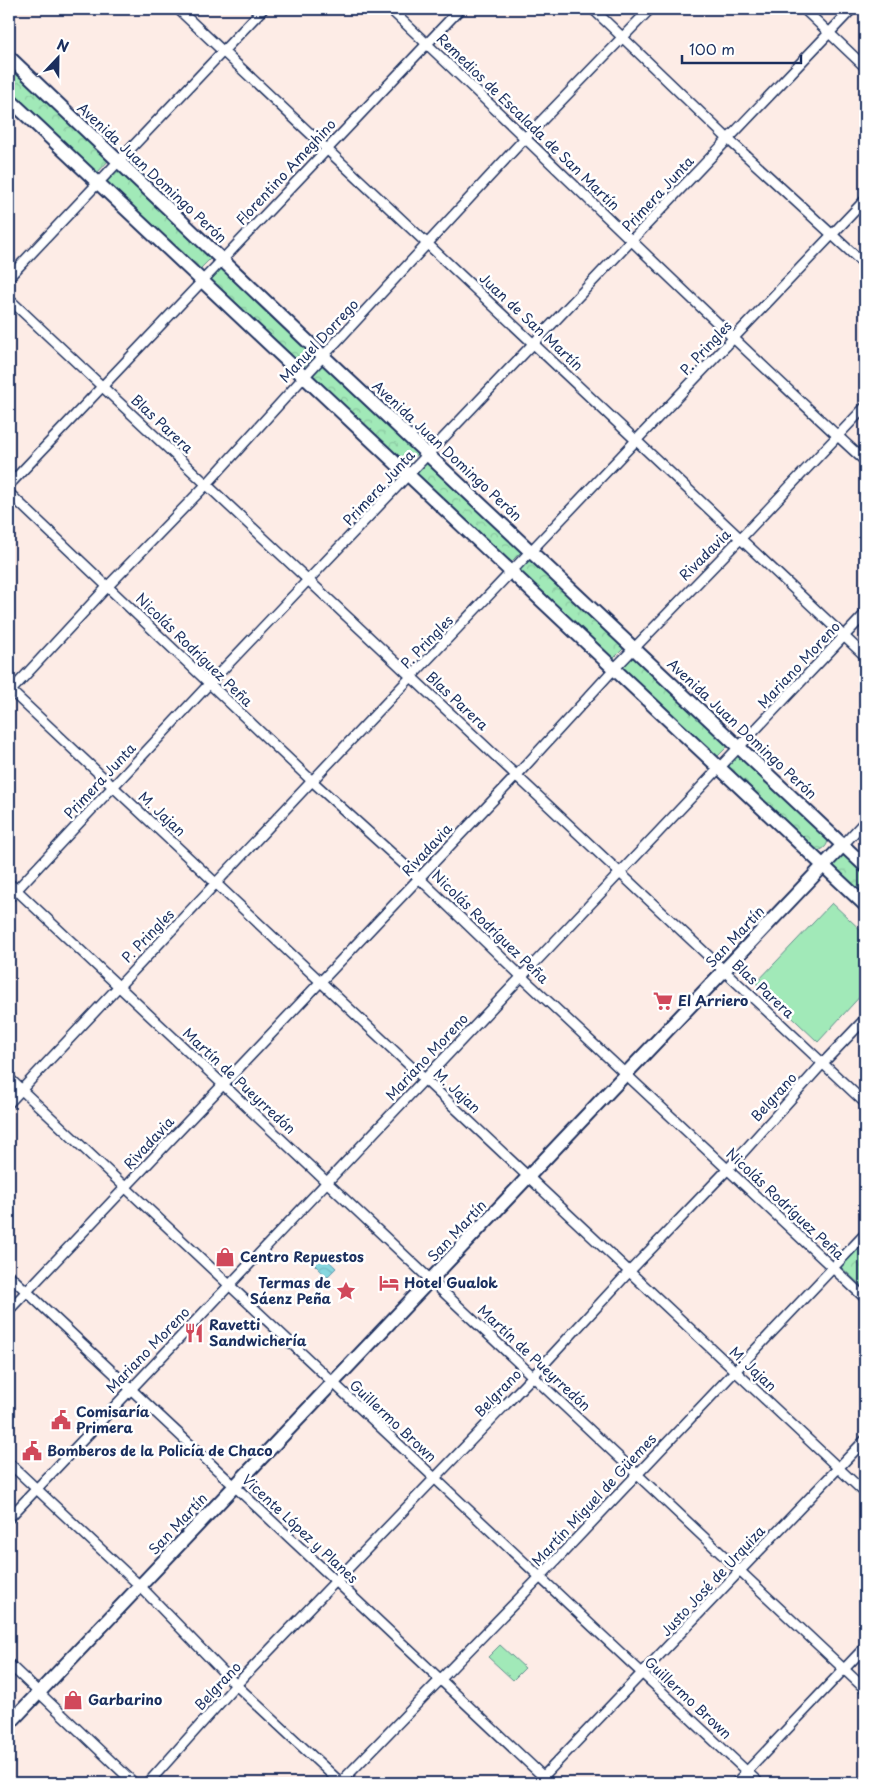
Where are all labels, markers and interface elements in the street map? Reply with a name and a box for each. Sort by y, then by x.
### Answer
street label: Remedios de Escalada de San Martín [432,28,625,215]
north arrow [32,32,82,82]
scale bar [682,32,800,64]
text: N [54,34,72,57]
text: 100 m [689,37,735,60]
street label: Avenida Juan Domingo Perón [73,98,232,248]
street label: Florentino Ameghino [231,114,341,229]
street label: Primera Junta [617,151,699,236]
street label: Juan de San Martín [475,268,588,375]
street label: Manuel Dorrego [274,294,363,387]
street label: P. Pringles [675,316,736,380]
street label: Avenida Juan Domingo Perón [368,376,527,526]
street label: Blas Parera [127,389,198,458]
street label: Primera Junta [338,445,420,530]
street label: Rivadavia [674,524,735,585]
street label: Nicolás Rodríguez Peña [131,588,258,711]
street label: P. Pringles [396,610,458,673]
street label: Mariano Moreno [753,616,845,713]
street label: Avenida Juan Domingo Perón [663,654,822,804]
street label: Blas Parera [422,666,493,735]
street label: Primera Junta [59,738,141,823]
street label: M. Jajan [134,786,191,841]
street label: Rivadavia [397,818,457,881]
street label: Nicolás Rodríguez Peña [427,865,554,988]
street label: San Martín [700,901,769,972]
street label: P. Pringles [117,904,179,967]
street label: Blas Parera [728,954,799,1023]
supermarket icon: El Arriero [652,990,674,1012]
place label: El Arriero [678,990,748,1011]
street label: Mariano Moreno [381,1008,473,1105]
street label: Martín de Pueyrredón [178,1023,300,1139]
street label: M. Jajan [429,1063,486,1118]
street label: Belgrano [746,1067,802,1126]
street label: Rivadavia [119,1111,179,1174]
street label: Nicolás Rodríguez Peña [721,1143,850,1265]
street label: San Martín [422,1195,491,1266]
shop icon: Centro Repuestos [214,1246,236,1268]
place label: Centro Repuestos [240,1246,364,1267]
place label: Termas de Sáenz Peña [250,1272,332,1309]
hotel icon: Hotel Gualok [378,1272,400,1294]
place label: Hotel Gualok [404,1272,498,1293]
place icon: Termas de Sáenz Peña [335,1280,357,1302]
street label: Martín de Pueyrredón [473,1300,595,1416]
street label: Mariano Moreno [101,1302,194,1397]
place label: Ravetti Sandwichería [209,1314,307,1351]
restaurant icon: Ravetti Sandwichería [183,1322,205,1344]
street label: M. Jajan [725,1341,782,1396]
street label: Belgrano [469,1364,526,1421]
street label: Guillermo Brown [345,1375,442,1467]
place label: Comisaría Primera [76,1401,150,1438]
public building icon: Comisaría Primera [50,1409,72,1431]
street label: Martín Miguel de Güemes [526,1429,661,1571]
public building icon: Bomberos de la Policía de Chaco [21,1440,43,1462]
place label: Bomberos de la Policía de Chaco [47,1440,273,1461]
street label: Vicente López y Planes [238,1469,363,1588]
street label: San Martín [143,1488,212,1559]
street label: Justo José de Urquiza [656,1520,770,1641]
street label: Guillermo Brown [640,1652,737,1744]
street label: Belgrano [190,1657,246,1715]
shop icon: Garbarino [62,1689,84,1711]
place label: Garbarino [88,1689,162,1710]

